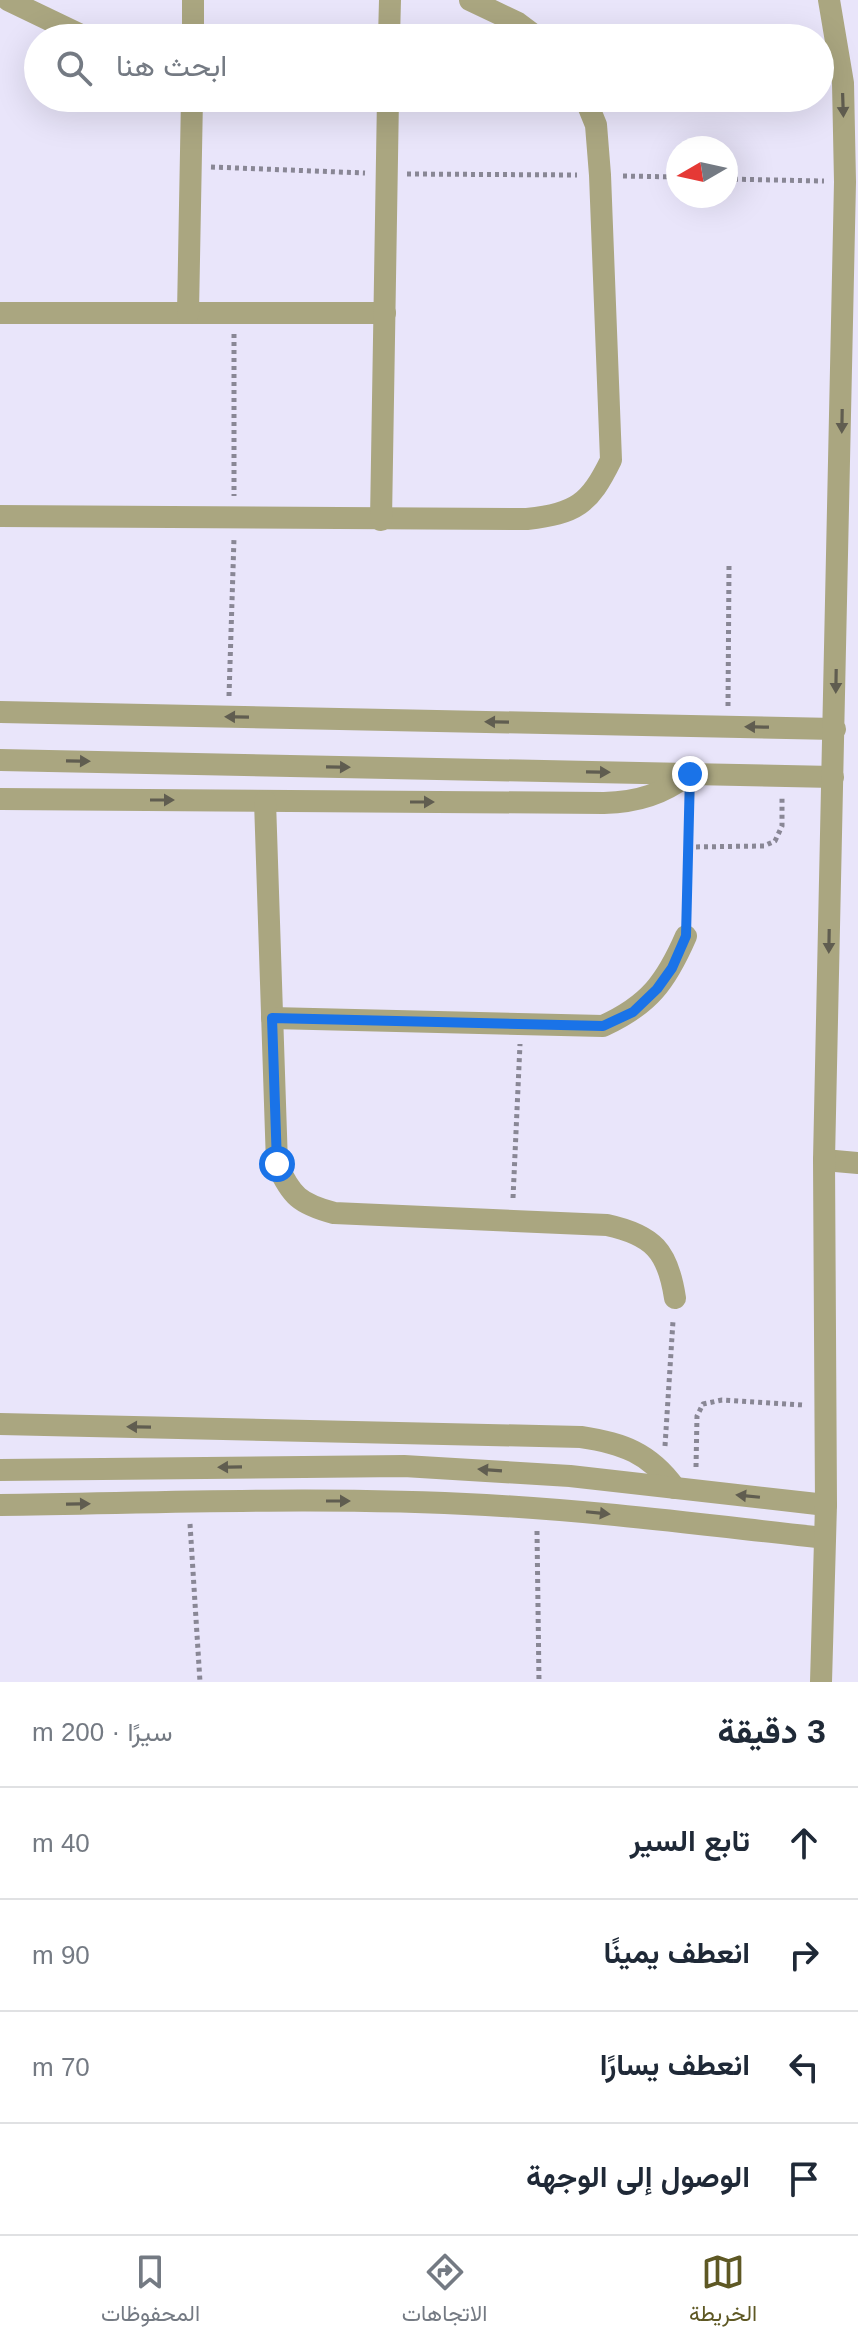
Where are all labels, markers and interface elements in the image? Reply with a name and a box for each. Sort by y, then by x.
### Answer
search box [24,24,834,112]
icon: search [52,46,96,90]
text: ابحث هنا [116,49,227,82]
one-way arrow [837,93,850,118]
north arrow [666,136,738,208]
one-way arrow [836,409,849,434]
one-way arrow [830,669,842,694]
one-way arrow [224,711,249,723]
one-way arrow [484,716,509,728]
one-way arrow [744,721,769,733]
one-way arrow [66,755,91,768]
route end [672,756,708,792]
one-way arrow [326,760,351,773]
one-way arrow [586,766,611,778]
one-way arrow [150,794,175,806]
one-way arrow [410,796,435,808]
one-way arrow [823,929,836,954]
route start [259,1146,295,1182]
one-way arrow [126,1421,151,1434]
one-way arrow [217,1461,242,1473]
one-way arrow [477,1463,502,1476]
one-way arrow [735,1489,760,1502]
one-way arrow [326,1495,351,1508]
one-way arrow [66,1498,91,1510]
one-way arrow [586,1507,611,1520]
text: 3 دقيقة [717,1712,826,1750]
text: سيرًا · 200 m [32,1717,173,1747]
icon: ahead [782,1821,826,1865]
text: تابع السير [630,1824,750,1857]
text: 40 m [32,1828,90,1858]
icon: right [782,1933,826,1977]
text: انعطف يمينًا [603,1936,750,1969]
text: 90 m [32,1940,90,1970]
icon: left [782,2045,826,2089]
text: انعطف يسارًا [600,2048,750,2081]
text: 70 m [32,2052,90,2082]
icon: arrive [782,2157,826,2201]
text: الوصول إلى الوجهة [526,2160,750,2193]
tab: المحفوظات [101,2250,200,2333]
tab: الاتجاهات [402,2250,487,2333]
tab: الخريطة [689,2250,757,2333]

